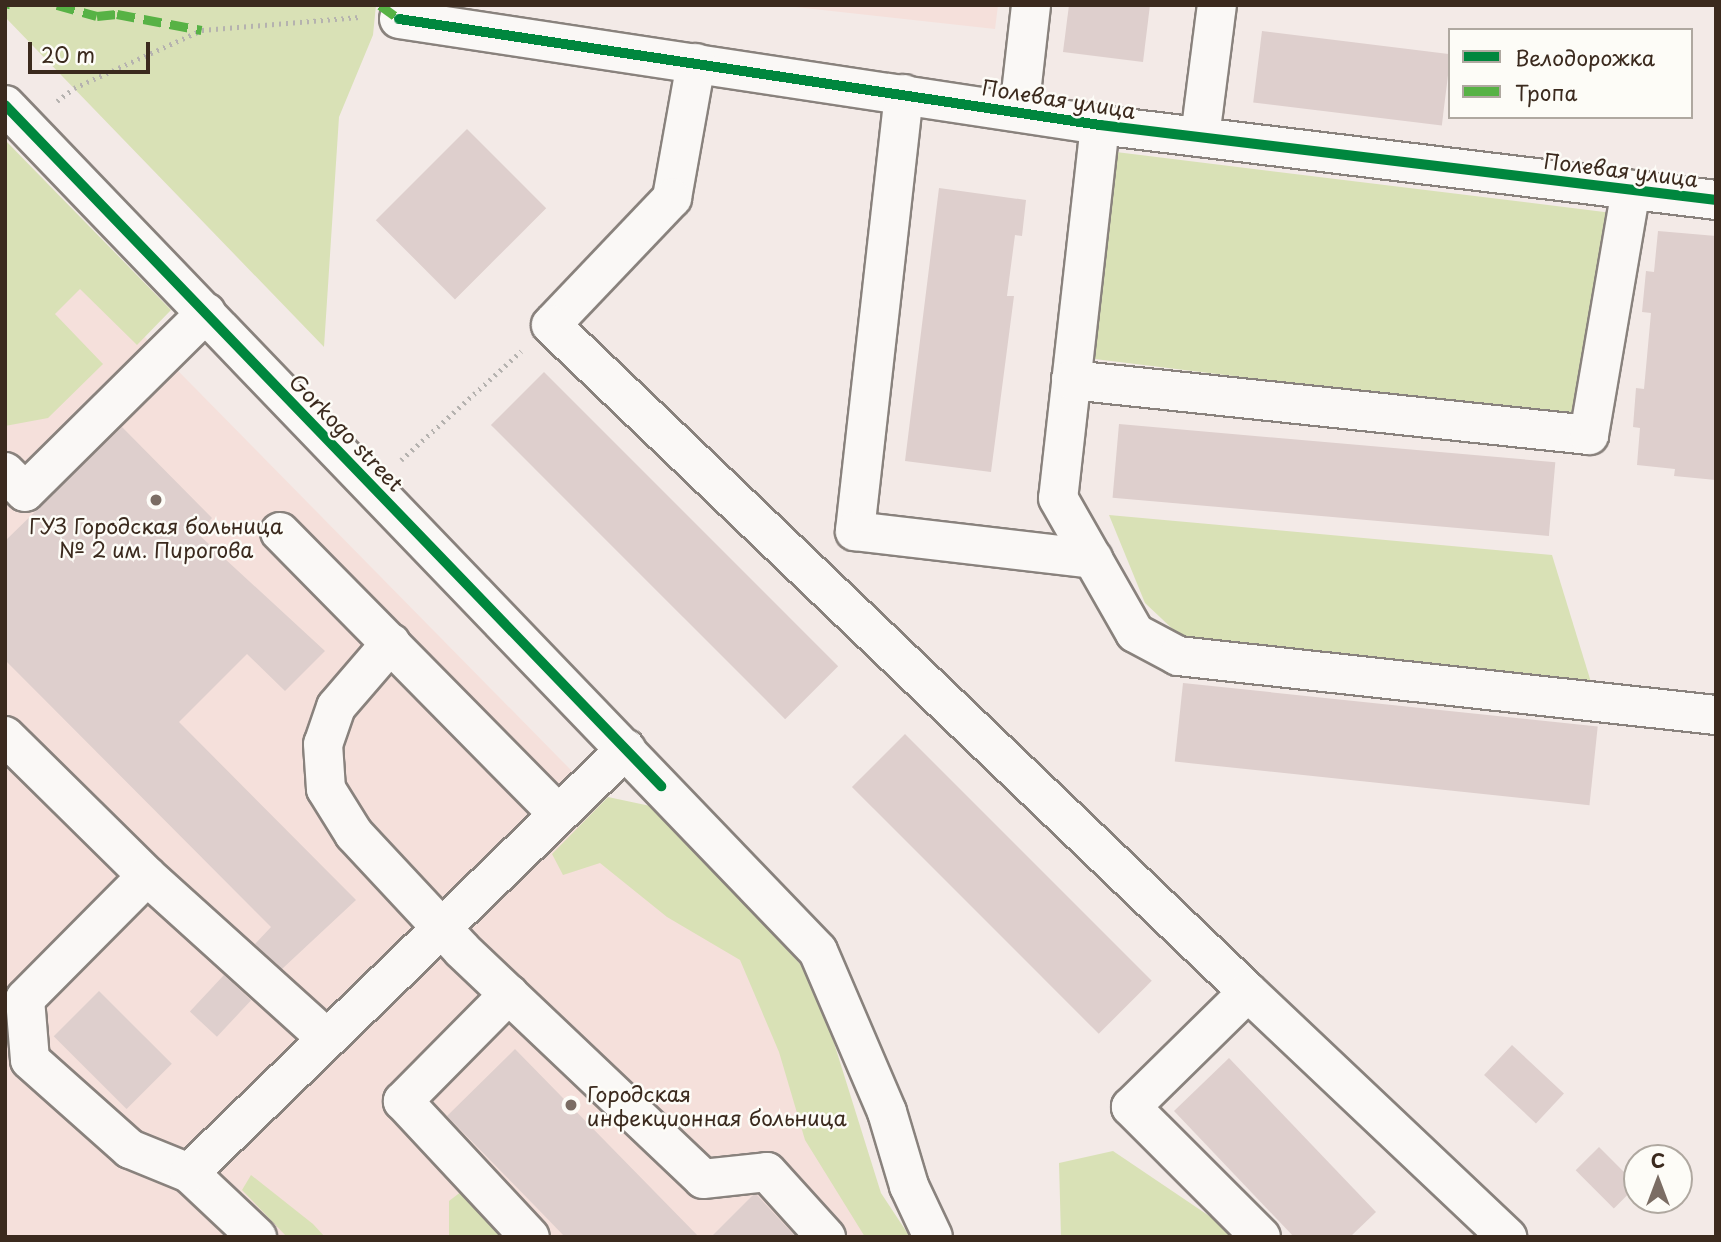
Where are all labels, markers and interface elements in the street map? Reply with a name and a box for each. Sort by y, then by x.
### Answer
scale bar [32,28,154,72]
legend [1448,28,1693,119]
text: 20 m [41,38,95,70]
text: Велодорожка [1515,41,1655,73]
street label: Полевая улица [980,73,1138,123]
text: Тропа [1515,76,1577,108]
street label: Полевая улица [1542,147,1700,191]
street label: Gorkogo street [285,368,409,496]
marker: ГУЗ Городская больница № 2 им. Пирогова [146,490,166,510]
place label: ГУЗ Городская больница № 2 им. Пирогова [29,512,283,562]
place label: Городская инфекционная больница [587,1080,846,1130]
marker: Городская инфекционная больница [561,1095,581,1115]
north arrow [1623,1144,1693,1214]
text: С [1651,1146,1665,1174]

